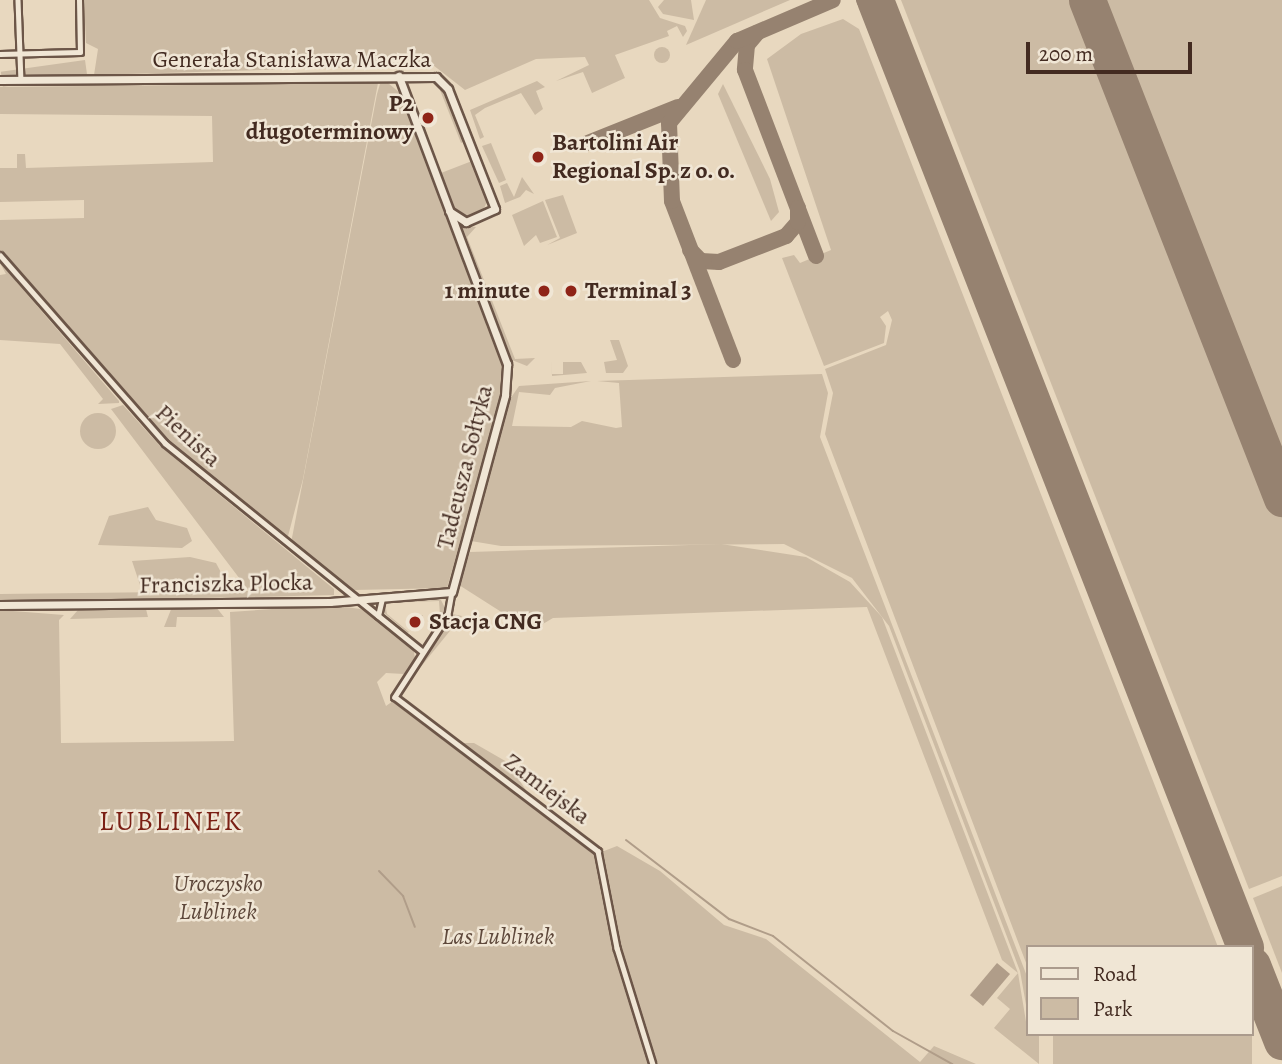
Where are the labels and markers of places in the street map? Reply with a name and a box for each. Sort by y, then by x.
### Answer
place label: P2 długoterminowy [246,90,414,146]
marker: P2 długoterminowy [420,110,436,126]
place label: Bartolini Air Regional Sp. z o. o. [552,129,736,185]
marker: Bartolini Air Regional Sp. z o. o. [530,149,546,165]
place label: 1 minute [444,277,530,305]
place label: Terminal 3 [585,277,691,305]
marker: 1 minute [536,283,552,299]
marker: Terminal 3 [563,283,579,299]
place label: Stacja CNG [429,608,542,636]
marker: Stacja CNG [407,614,423,630]

